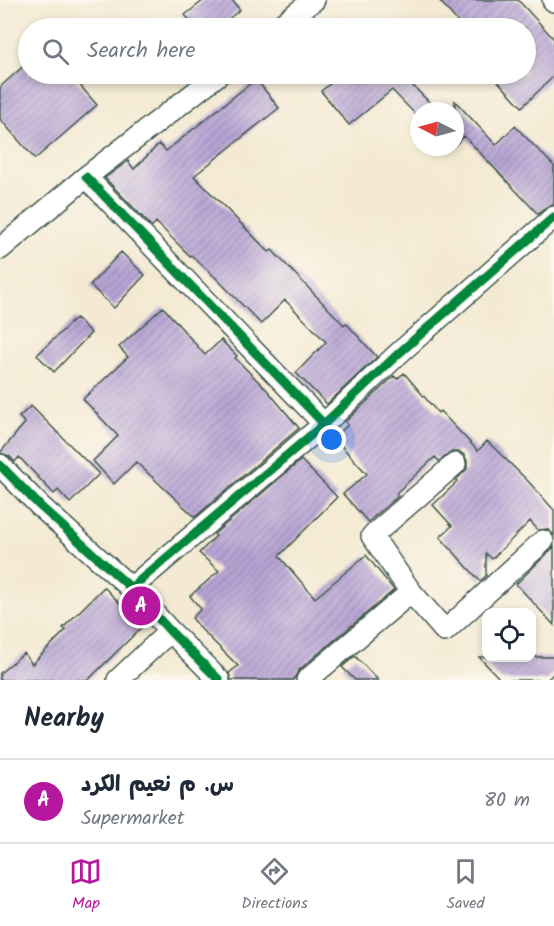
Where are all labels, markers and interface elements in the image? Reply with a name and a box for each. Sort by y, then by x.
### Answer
search box [18,18,536,84]
text: Search here [87,34,195,69]
icon: search [39,35,72,68]
north arrow [410,102,464,156]
your location [317,425,346,454]
pin: A [122,584,160,628]
map controls [482,608,536,662]
button: locate [482,608,536,662]
text: Nearby [24,698,104,740]
text: س. م نعيم الكرد [81,768,234,803]
text: A [37,785,50,817]
text: 80 m [484,785,530,817]
text: Supermarket [81,803,184,835]
tab: Map [69,855,102,916]
tab: Directions [241,855,308,916]
tab: Saved [447,855,485,916]

